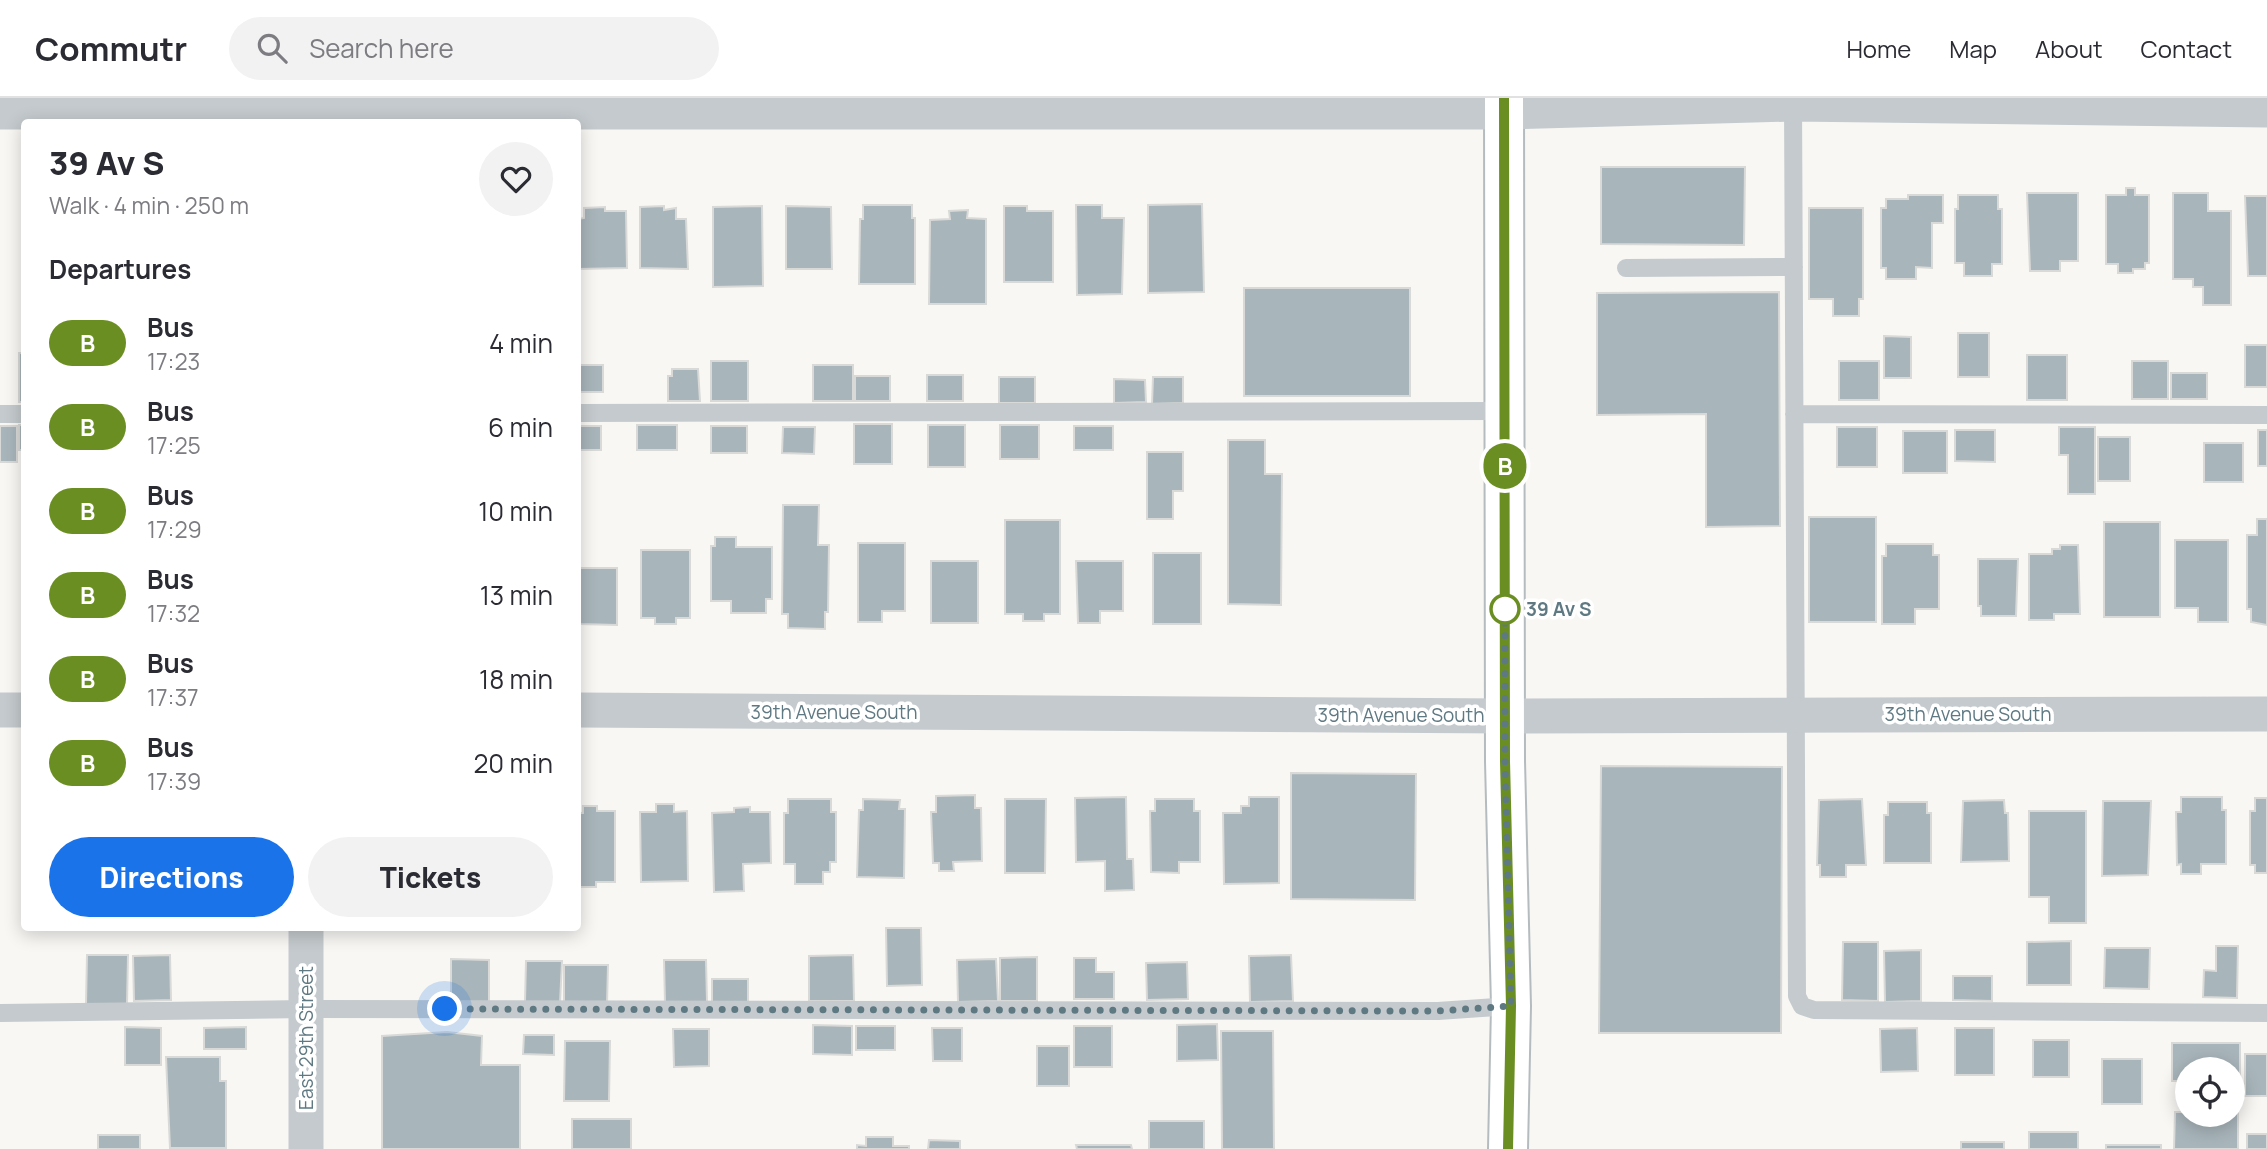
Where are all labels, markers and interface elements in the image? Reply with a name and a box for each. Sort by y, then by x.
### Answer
search box [229,17,719,80]
text: Commutr [35,26,187,71]
icon: search [253,29,291,67]
text: Search here [309,30,454,66]
text: Home [1846,32,1911,65]
text: Map [1949,32,1997,65]
text: About [2035,32,2103,65]
text: Contact [2141,32,2232,65]
text: 39 Av S [49,140,164,185]
button: heart [479,142,553,216]
text: Walk · 4 min · 250 m [49,189,249,221]
text: Departures [49,251,191,287]
text: Bus [147,309,194,345]
text: 4 min [489,325,553,361]
text: B [80,326,95,359]
text: 17:23 [147,345,200,377]
text: Bus [147,393,194,429]
text: 6 min [488,409,553,445]
text: B [80,410,95,443]
text: 17:25 [147,429,201,461]
line badge: B [1482,443,1528,489]
text: B [1497,449,1513,482]
text: Bus [147,477,194,513]
text: 10 min [478,493,553,529]
text: B [80,494,95,527]
text: 17:29 [147,513,202,545]
text: Bus [147,561,194,597]
text: 13 min [480,577,553,613]
text: B [80,578,95,611]
marker: 39 Av S [1490,594,1520,624]
place label: 39 Av S [1526,596,1591,622]
text: 17:32 [147,597,200,629]
text: Bus [147,645,194,681]
text: 18 min [479,661,553,697]
text: B [80,662,95,695]
text: 17:37 [147,681,199,713]
street label: 39th Avenue South [751,699,917,725]
street label: 39th Avenue South [1885,701,2051,727]
street label: 39th Avenue South [1318,702,1484,728]
text: Bus [147,729,194,765]
text: 20 min [474,745,553,781]
text: B [80,746,95,779]
text: 17:39 [147,765,201,797]
button: Directions [49,837,294,917]
button: Tickets [308,837,553,917]
street label: East 29th Street [293,966,319,1110]
your location [427,991,462,1026]
map controls [2175,1057,2245,1127]
button: locate [2175,1057,2245,1127]

